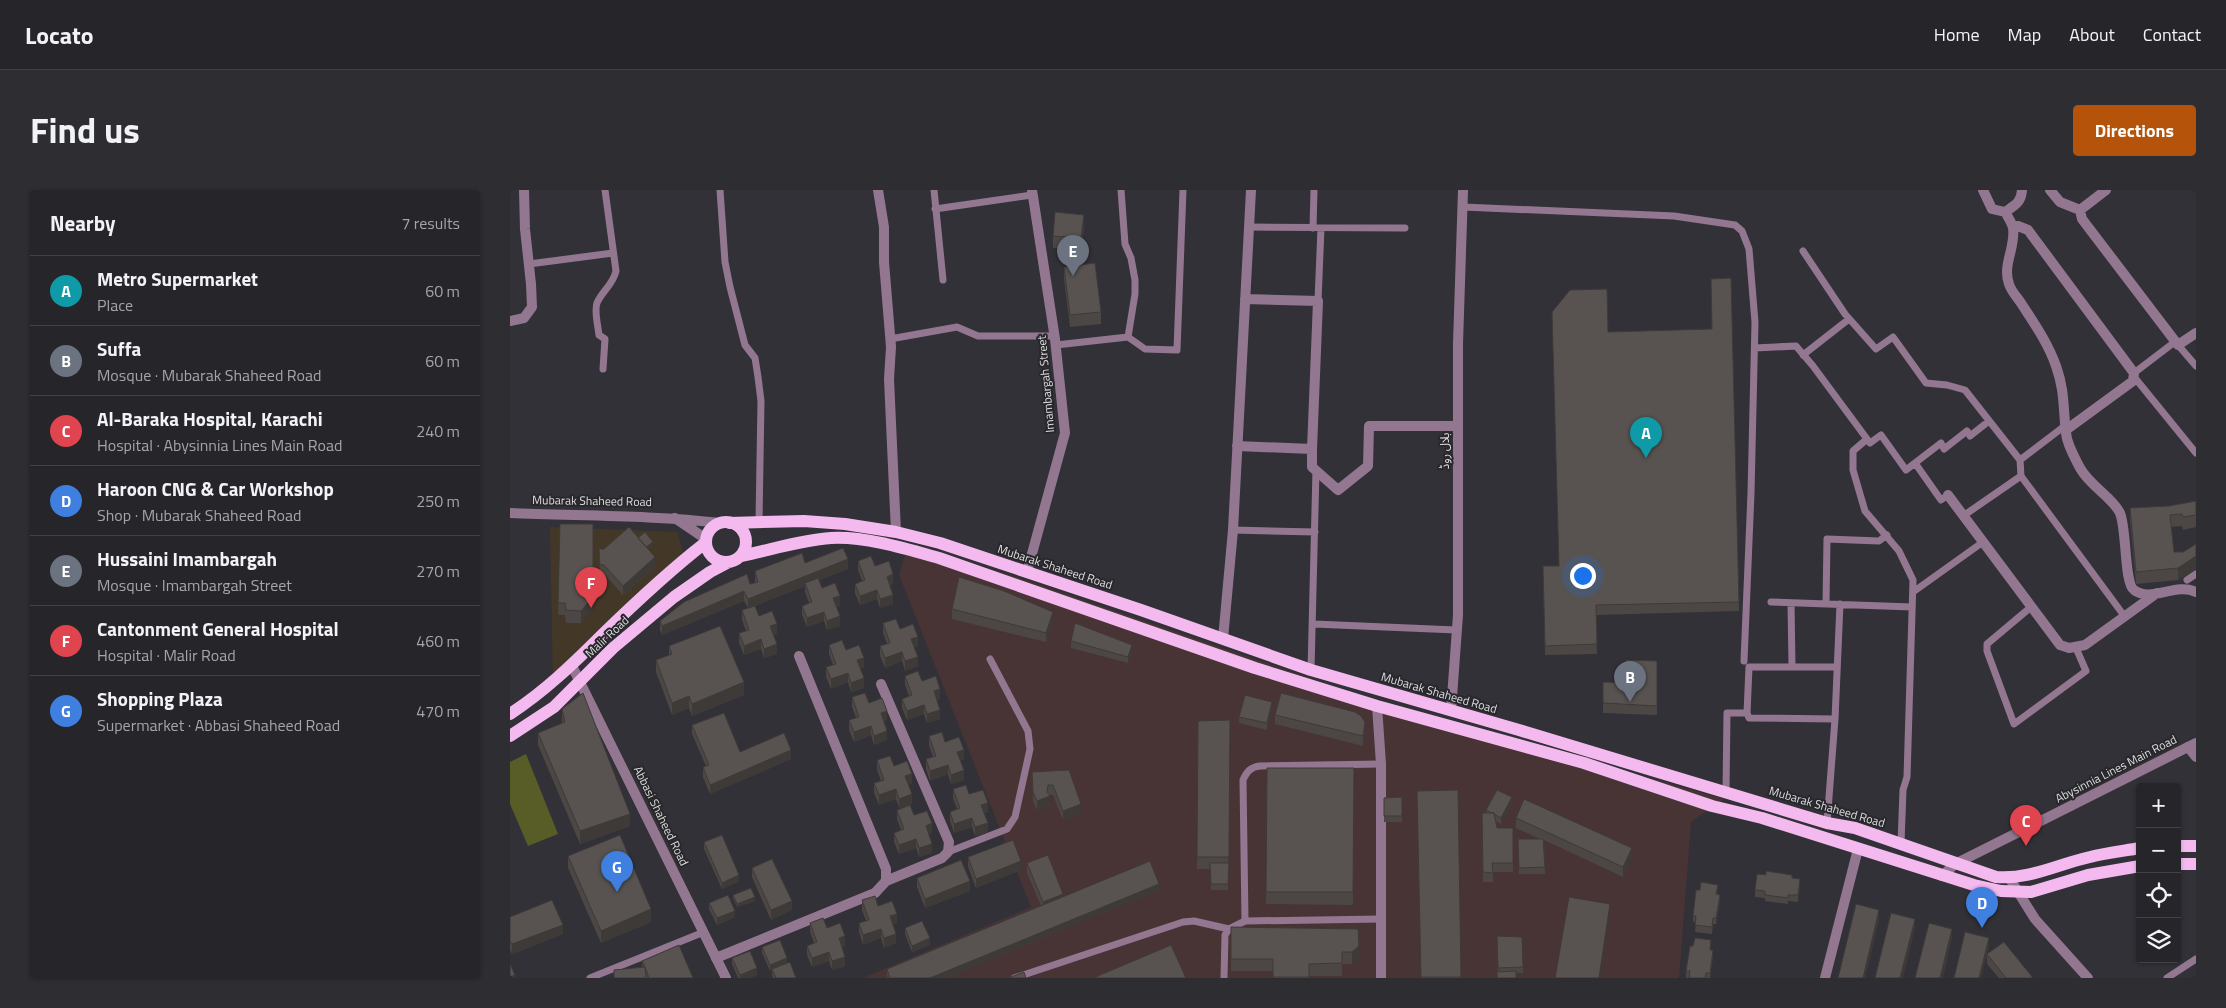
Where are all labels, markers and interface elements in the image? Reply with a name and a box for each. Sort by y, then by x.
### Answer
text: Locato [25,17,94,53]
text: Home [1934,21,1980,48]
text: Map [2008,21,2041,48]
text: About [2069,21,2115,48]
text: Contact [2143,21,2201,48]
text: Find us [30,103,140,157]
button: Directions [2073,105,2196,156]
text: Nearby [50,207,115,239]
text: 7 results [401,211,460,235]
pin: E [1057,235,1089,276]
text: Metro Supermarket [97,264,258,293]
text: A [61,279,71,303]
text: 60 m [425,279,460,303]
text: Place [97,293,133,317]
text: Suffa [97,334,141,363]
street label: Imambargah Street [1032,334,1059,433]
text: B [61,349,71,373]
text: 60 m [425,349,460,373]
text: Mosque · Mubarak Shaheed Road [97,363,322,387]
text: Al-Baraka Hospital, Karachi [97,404,323,433]
pin: A [1630,417,1662,458]
text: C [62,419,70,443]
text: 240 m [416,419,460,443]
text: Hospital · Abysinnia Lines Main Road [97,433,343,457]
street label: بلال روڈ [1435,433,1454,469]
text: Haroon CNG & Car Workshop [97,474,334,503]
text: D [61,489,71,513]
text: 250 m [416,489,460,513]
street label: Mubarak Shaheed Road [532,490,652,511]
text: Shop · Mubarak Shaheed Road [97,503,301,527]
street label: Mubarak Shaheed Road [995,539,1115,594]
text: Hussaini Imambargah [97,544,277,573]
text: E [62,559,70,583]
text: 270 m [416,559,460,583]
your location [1570,563,1596,589]
pin: F [575,567,607,608]
text: Mosque · Imambargah Street [97,573,292,597]
street label: Malir Road [580,611,633,662]
text: Cantonment General Hospital [97,614,339,643]
text: F [62,629,70,653]
text: 460 m [416,629,460,653]
text: Hospital · Malir Road [97,643,236,667]
pin: B [1614,661,1646,702]
street label: Mubarak Shaheed Road [1379,667,1499,718]
text: Shopping Plaza [97,684,223,713]
text: G [61,699,71,723]
text: 470 m [416,699,460,723]
text: Supermarket · Abbasi Shaheed Road [97,713,340,737]
street label: Abysinnia Lines Main Road [2052,730,2180,808]
street label: Abbasi Shaheed Road [629,763,694,869]
street label: Mubarak Shaheed Road [1767,781,1887,832]
map controls [2136,783,2181,963]
button: + [2136,783,2181,828]
pin: C [2010,805,2042,846]
button: − [2136,828,2181,873]
pin: G [601,851,633,892]
button: locate [2136,873,2181,918]
pin: D [1966,887,1998,928]
button: layers [2136,918,2181,963]

